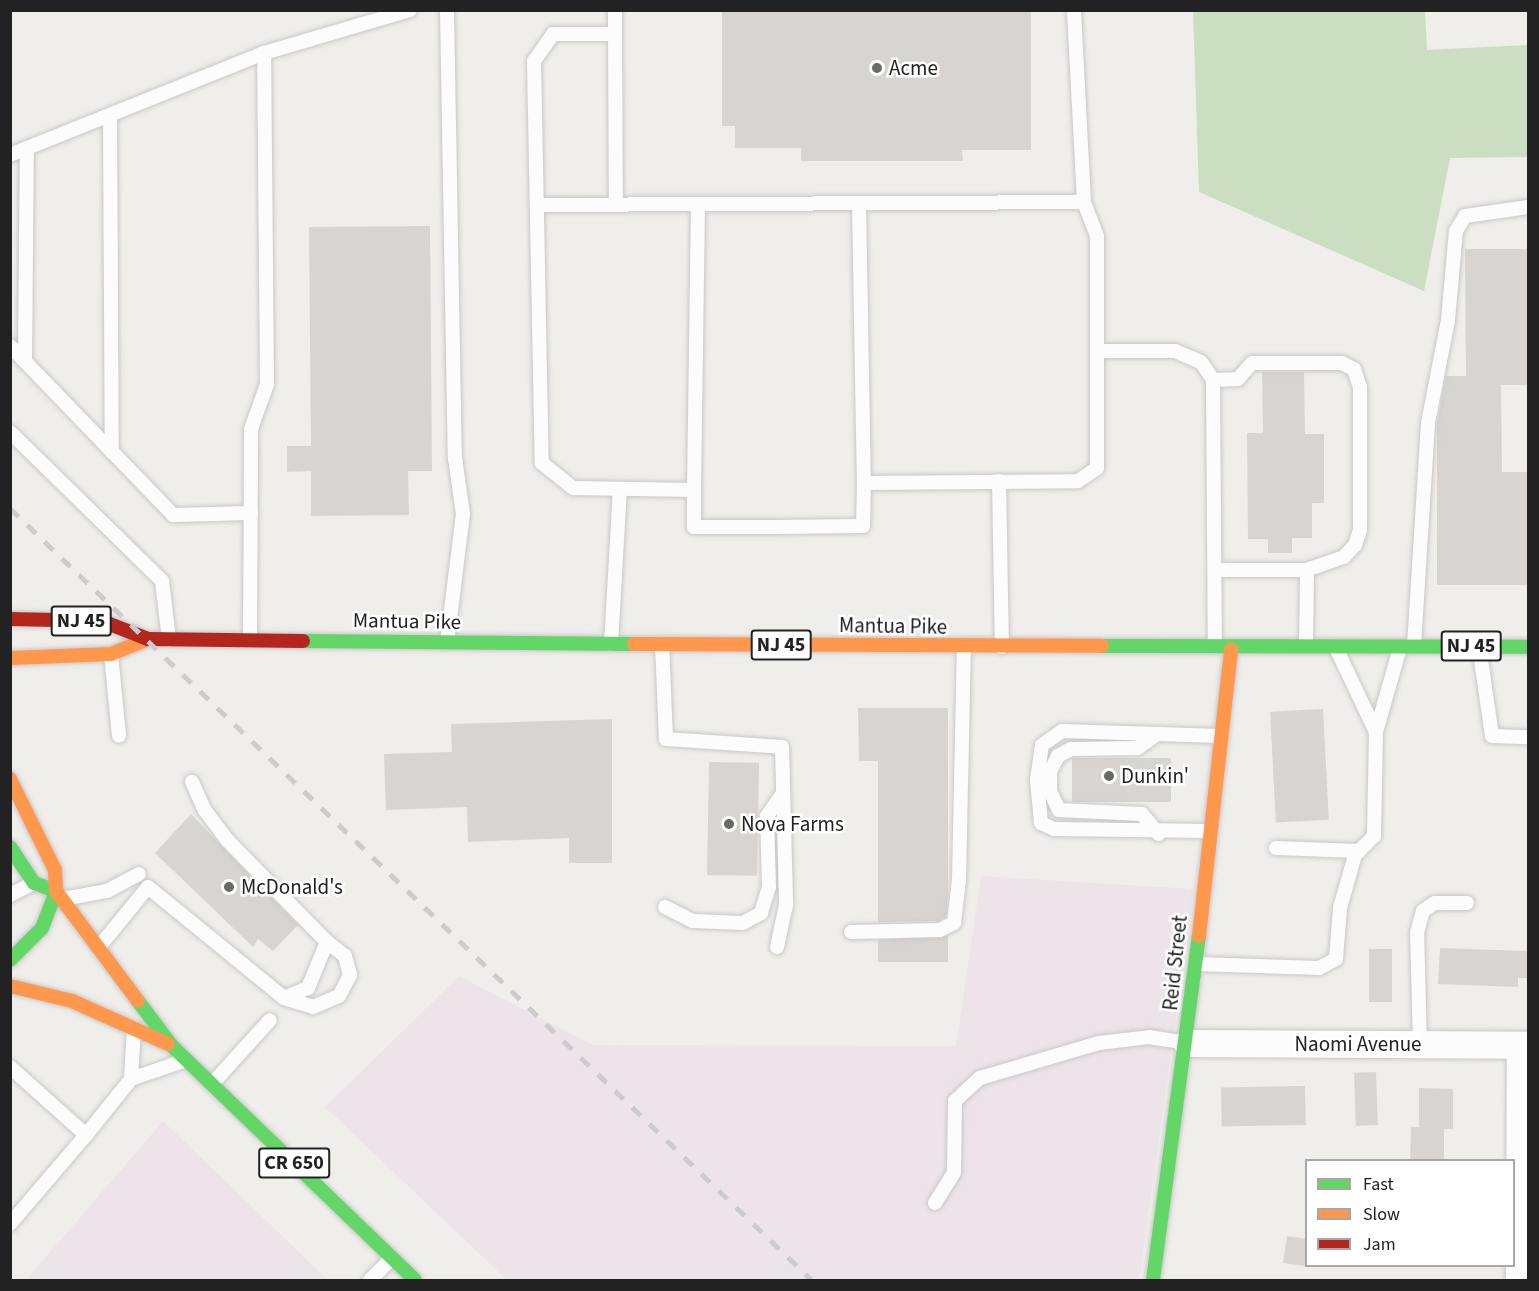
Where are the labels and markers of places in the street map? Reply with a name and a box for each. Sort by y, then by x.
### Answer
place label: Acme [889,55,938,81]
marker: Acme [870,61,884,75]
place label: Dunkin' [1121,763,1189,789]
marker: Dunkin' [1102,769,1116,783]
place label: Nova Farms [741,811,844,837]
marker: Nova Farms [722,817,736,831]
place label: McDonald's [241,874,343,900]
marker: McDonald's [222,880,236,894]

